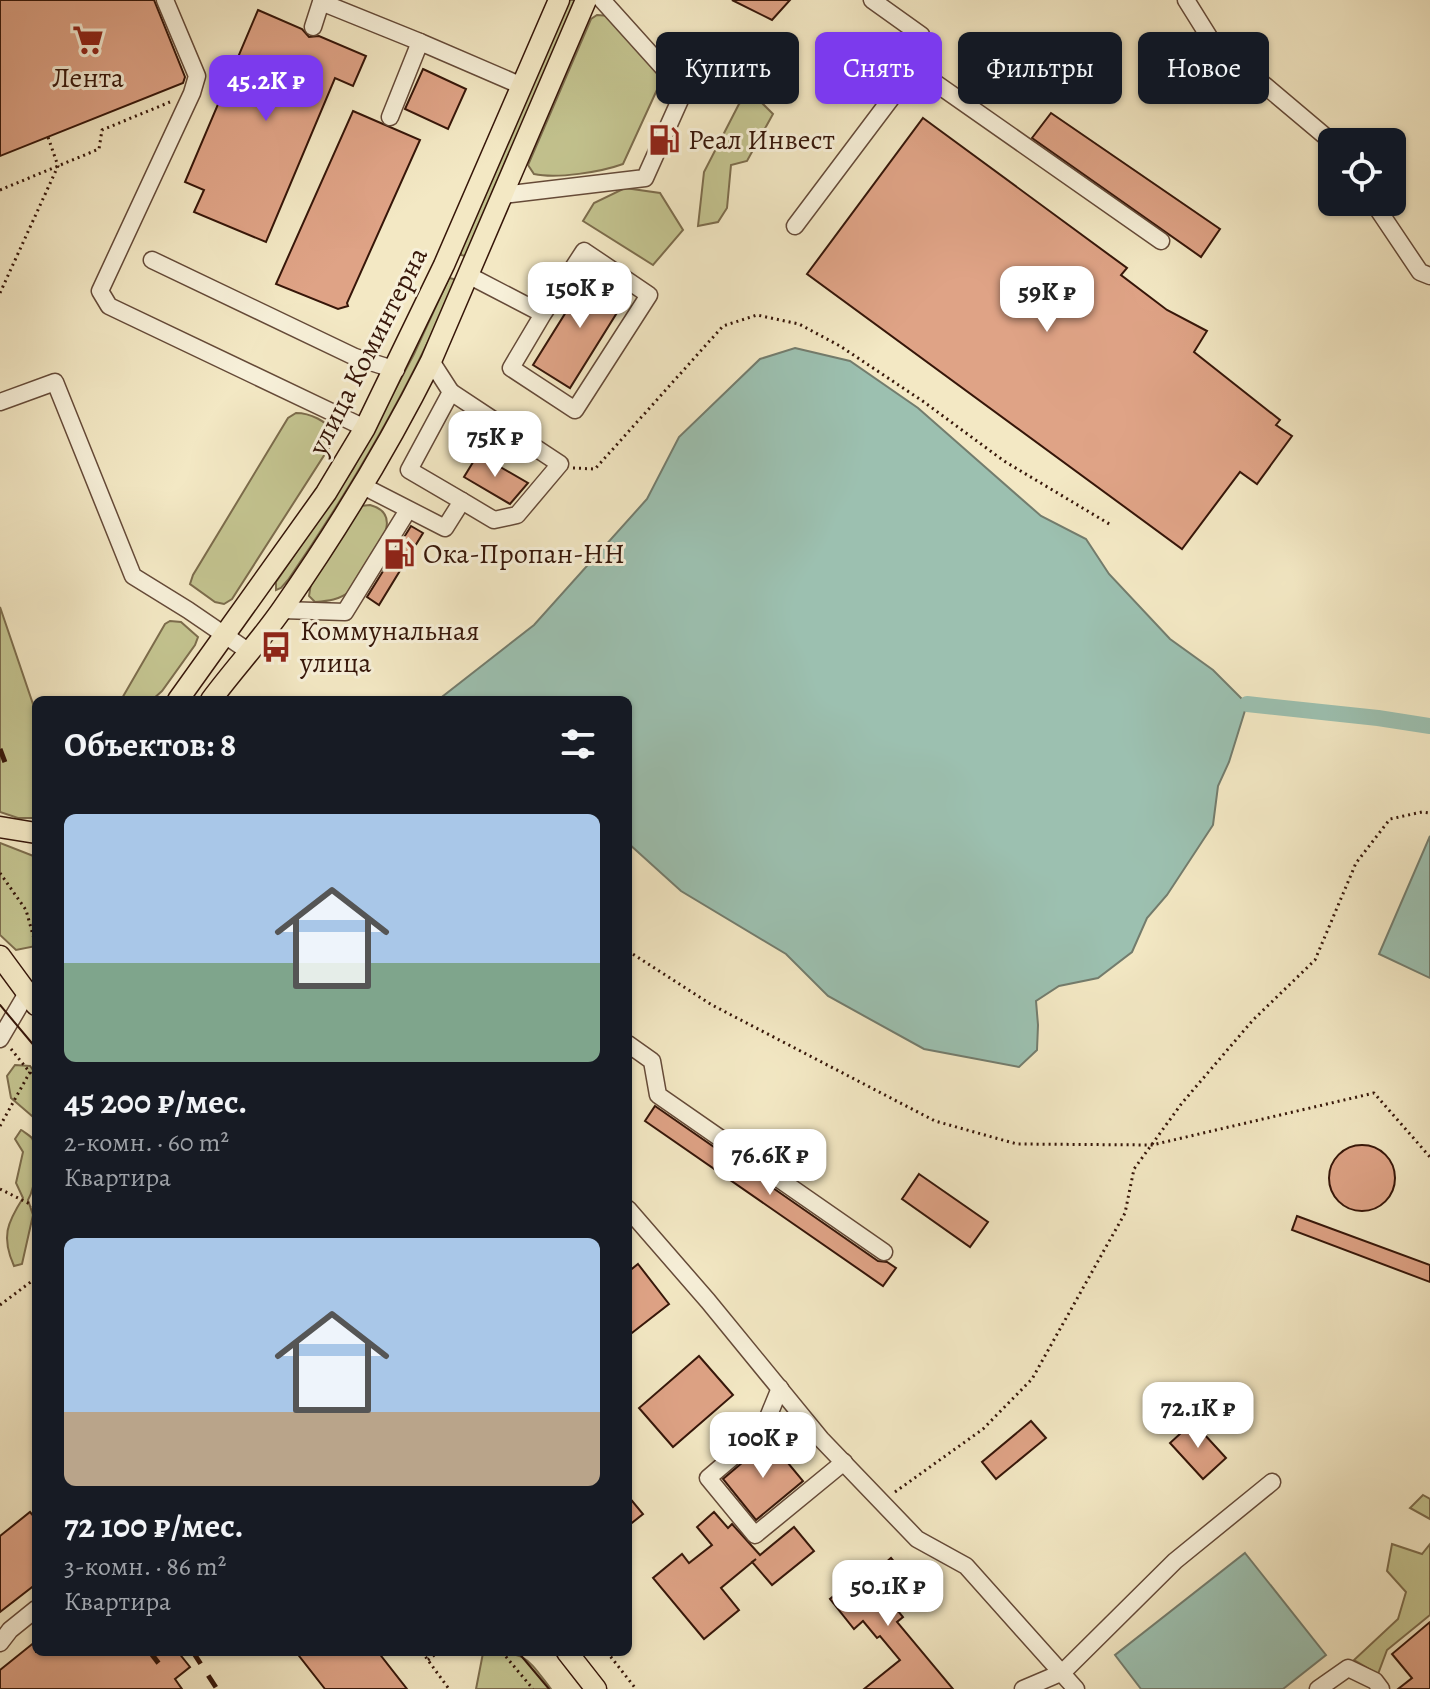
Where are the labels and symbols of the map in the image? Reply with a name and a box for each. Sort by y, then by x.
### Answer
supermarket icon: Лента [71,23,105,57]
pin: 45.2K ₽ [192,55,340,123]
place label: Лента [52,59,124,97]
place label: Реал Инвест [688,121,835,159]
fuel station icon: Реал Инвест [647,123,681,157]
street label: улица Коминтерна [299,240,437,462]
pin: 150K ₽ [515,262,645,330]
pin: 59K ₽ [991,266,1103,334]
pin: 75K ₽ [439,411,551,479]
place label: Ока-Пропан-НН [423,535,625,573]
fuel station icon: Ока-Пропан-НН [382,537,416,571]
place label: Коммунальная улица [299,612,479,682]
bus stop icon: Коммунальная улица [259,630,293,664]
pin: 76.6K ₽ [696,1129,844,1197]
pin: 72.1K ₽ [1124,1382,1272,1450]
pin: 100K ₽ [698,1412,828,1480]
pin: 50.1K ₽ [814,1560,962,1628]

